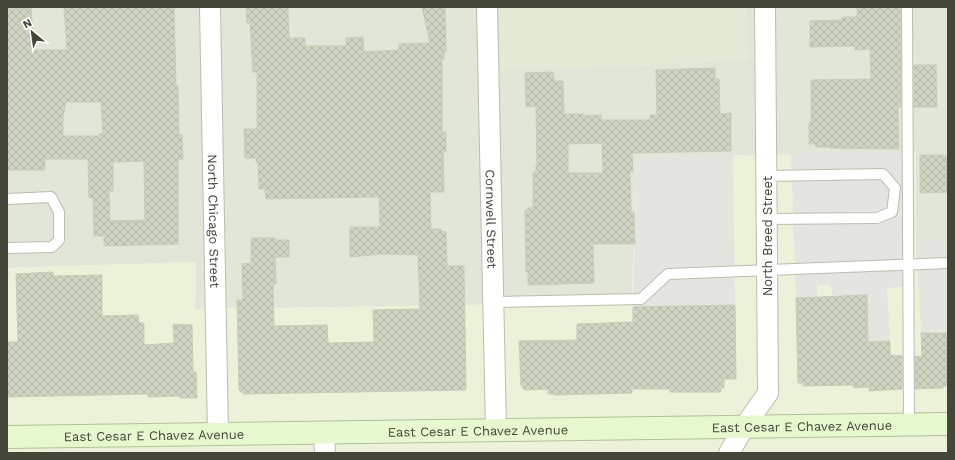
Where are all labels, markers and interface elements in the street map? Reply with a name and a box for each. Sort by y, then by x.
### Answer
north arrow [12,12,52,52]
text: N [21,16,34,31]
street label: North Chicago Street [205,154,222,288]
street label: Cornwell Street [482,169,500,269]
street label: North Breed Street [760,175,775,296]
street label: East Cesar E Chavez Avenue [712,418,892,435]
street label: East Cesar E Chavez Avenue [388,422,568,440]
street label: East Cesar E Chavez Avenue [64,427,244,444]

